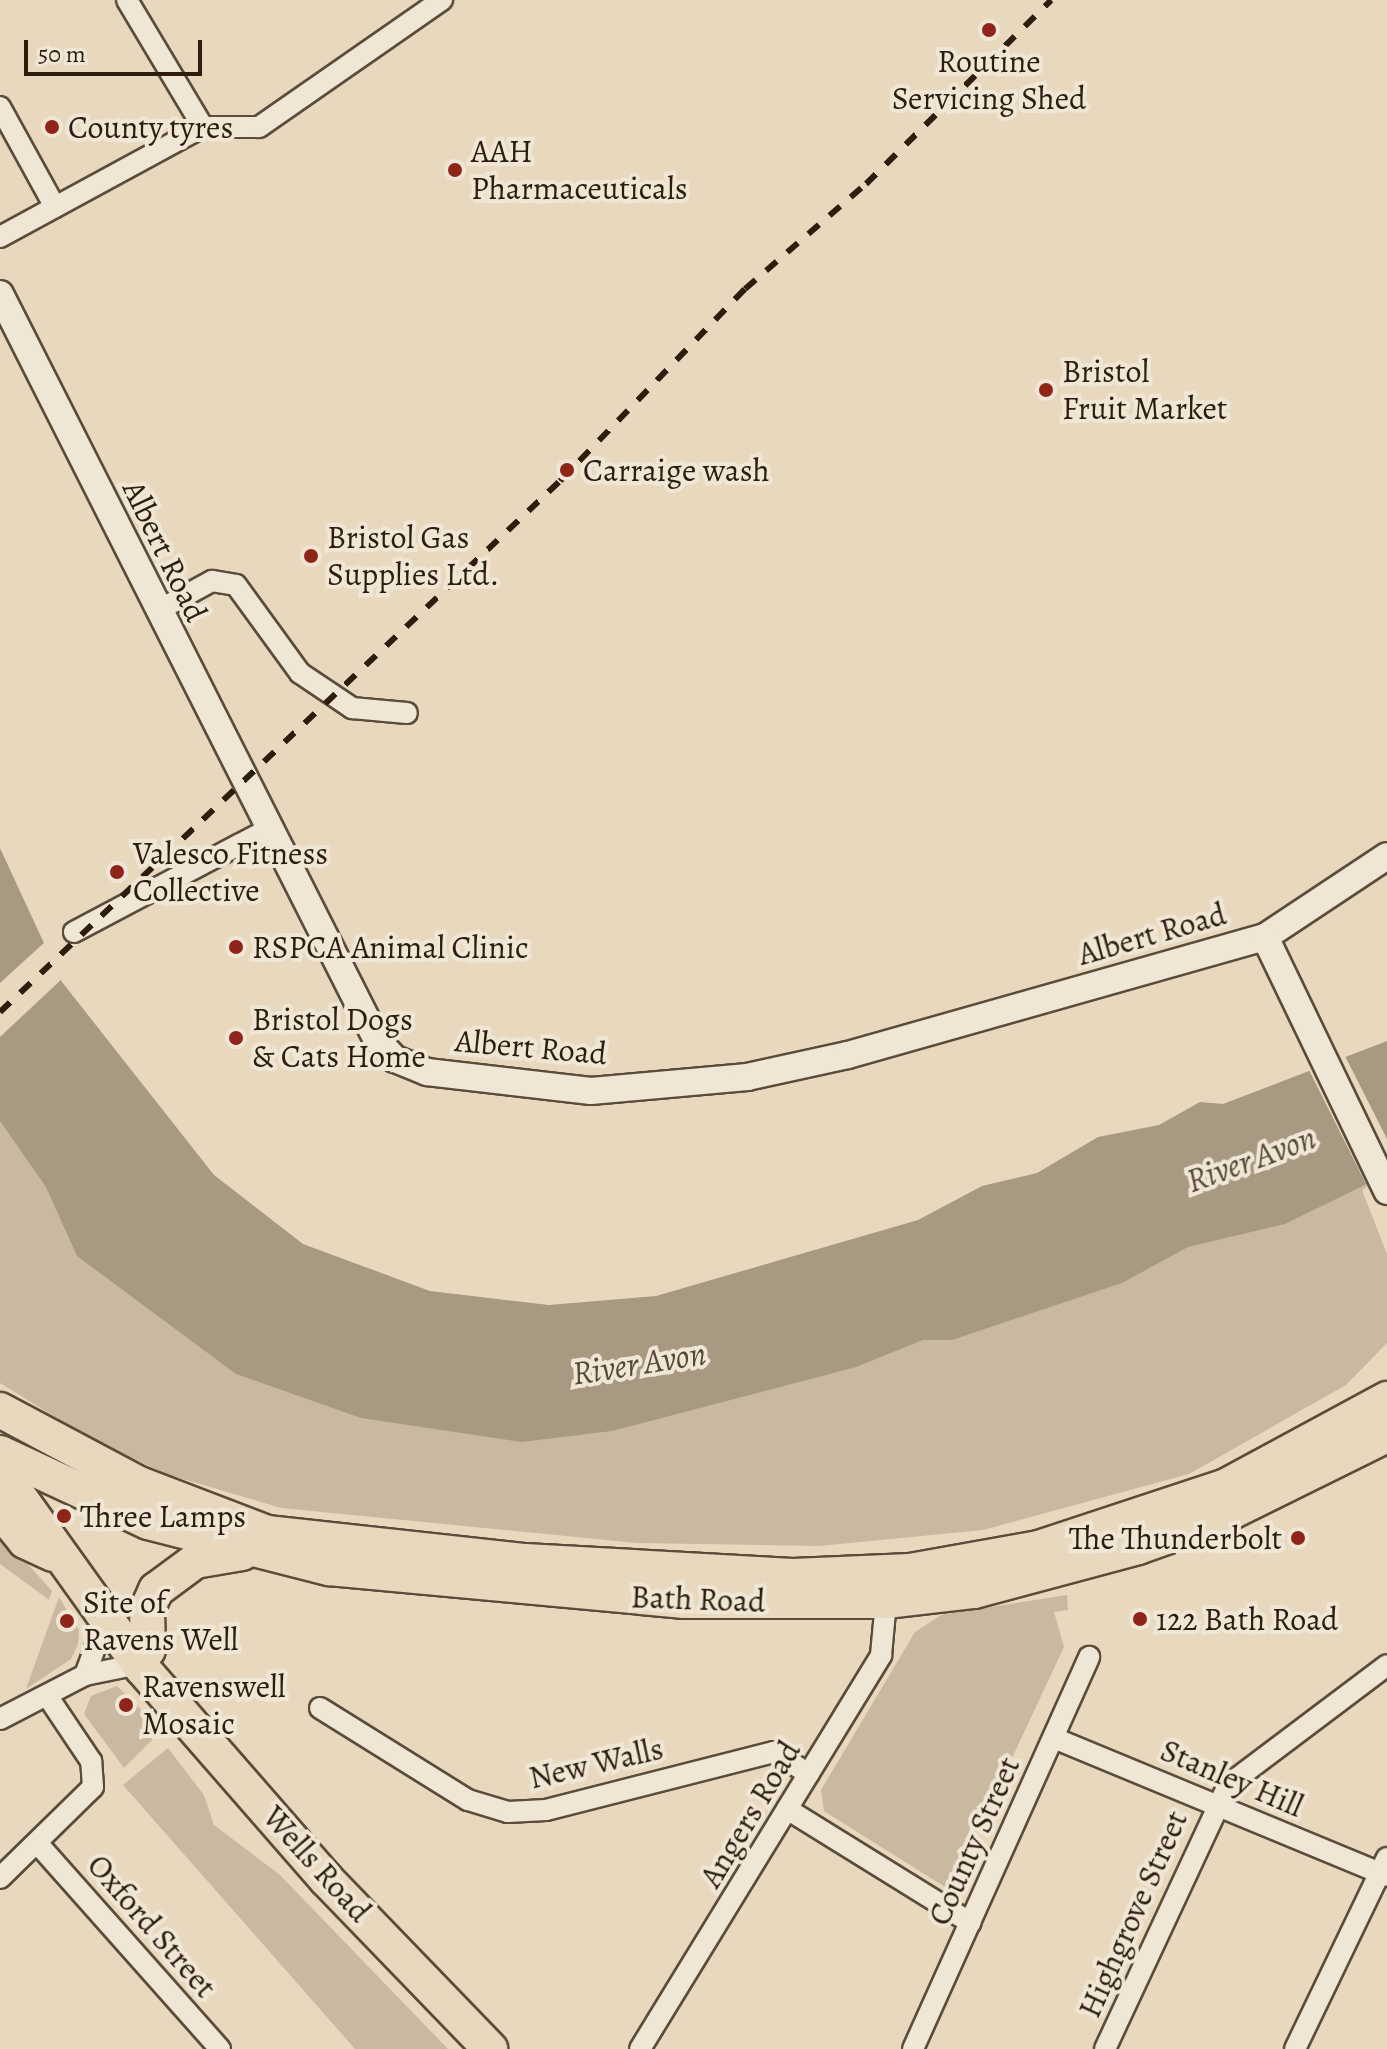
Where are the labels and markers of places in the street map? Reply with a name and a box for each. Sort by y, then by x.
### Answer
marker: Routine Servicing Shed [980,21,998,39]
place label: Routine Servicing Shed [892,43,1086,118]
place label: County tyres [68,108,233,146]
marker: County tyres [43,118,61,136]
place label: AAH Pharmaceuticals [471,133,688,208]
marker: AAH Pharmaceuticals [446,161,464,179]
place label: Bristol Fruit Market [1062,353,1227,428]
marker: Bristol Fruit Market [1037,381,1055,399]
place label: Carraige wash [583,451,770,489]
marker: Carraige wash [558,461,576,479]
place label: Bristol Gas Supplies Ltd. [327,519,499,594]
marker: Bristol Gas Supplies Ltd. [302,547,320,565]
place label: Valesco Fitness Collective [133,835,328,910]
marker: Valesco Fitness Collective [108,863,126,881]
place label: RSPCA Animal Clinic [252,928,528,966]
marker: RSPCA Animal Clinic [227,938,245,956]
place label: Bristol Dogs & Cats Home [252,1001,426,1076]
marker: Bristol Dogs & Cats Home [227,1029,245,1047]
place label: Three Lamps [80,1497,246,1535]
marker: Three Lamps [55,1507,73,1525]
place label: The Thunderbolt [1069,1519,1282,1557]
marker: The Thunderbolt [1289,1529,1307,1547]
place label: Site of Ravens Well [83,1584,238,1659]
place label: 122 Bath Road [1156,1600,1338,1638]
marker: 122 Bath Road [1131,1610,1149,1628]
marker: Site of Ravens Well [58,1612,76,1630]
place label: Ravenswell Mosaic [142,1668,286,1743]
marker: Ravenswell Mosaic [117,1696,135,1714]

